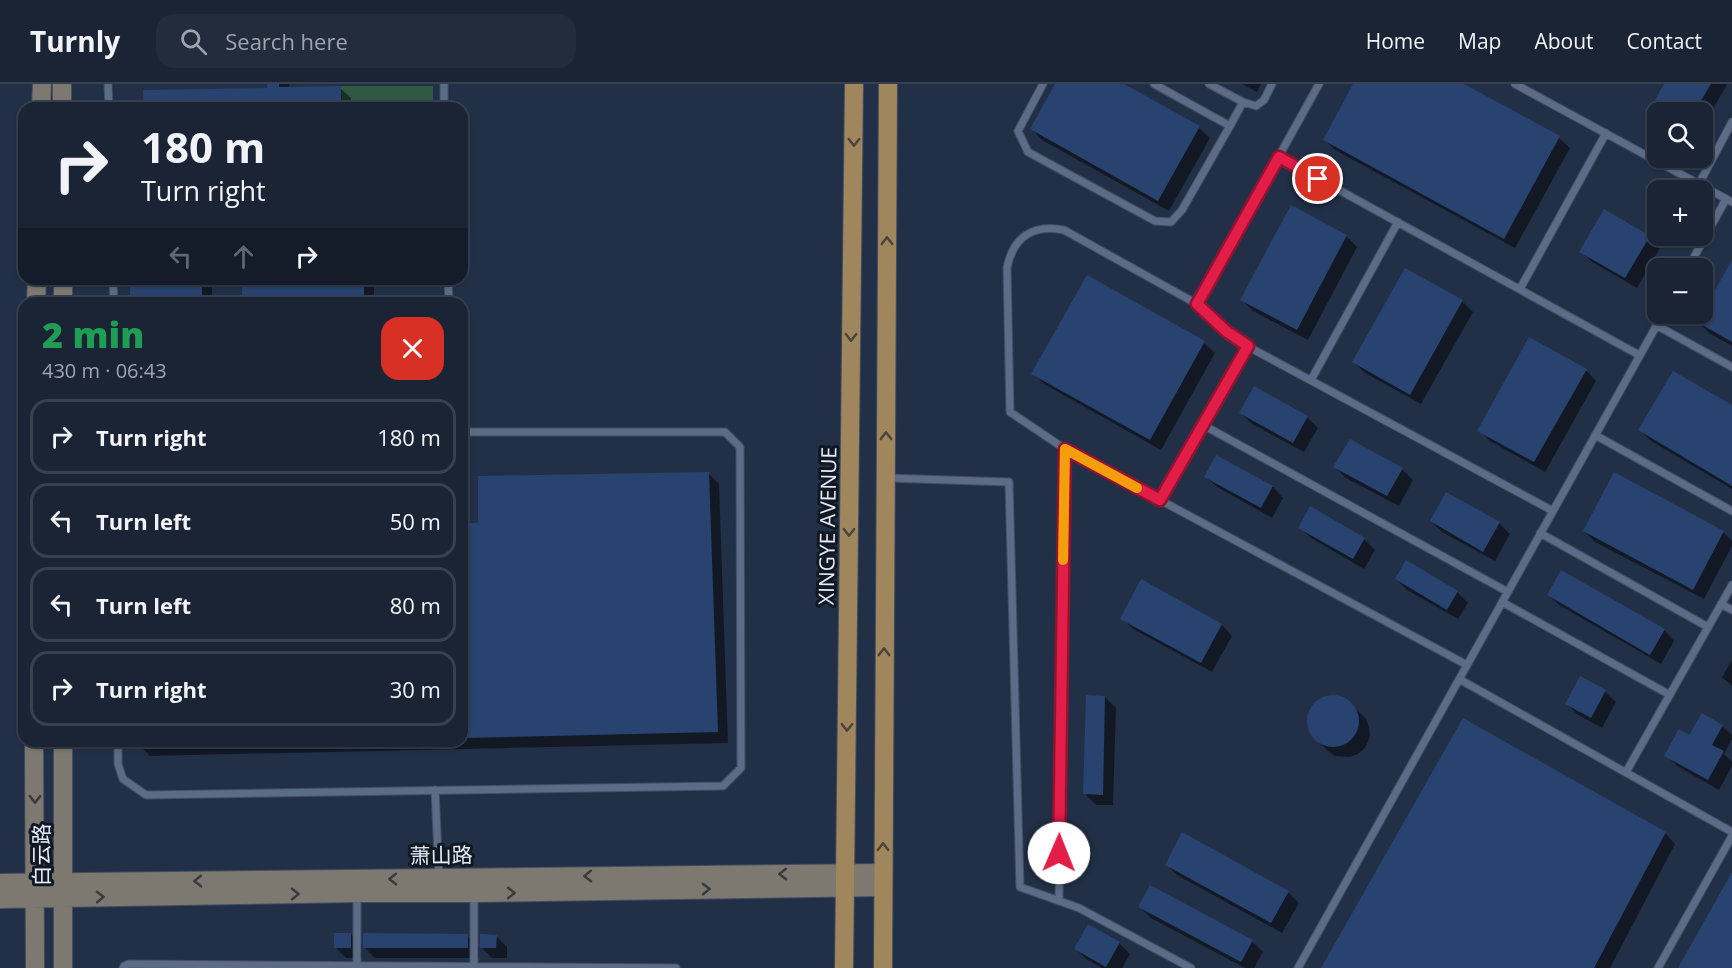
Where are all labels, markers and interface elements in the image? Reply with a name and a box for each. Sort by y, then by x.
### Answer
search box [156,14,576,68]
text: Turnly [30,22,120,60]
icon: search [177,25,210,58]
text: Search here [225,26,348,56]
text: Home [1366,27,1425,55]
text: Map [1458,27,1501,55]
text: About [1534,27,1594,55]
text: Contact [1627,27,1702,55]
map controls [1647,102,1713,324]
button: search [1647,102,1713,168]
text: 180 m [141,118,265,175]
icon: right [42,126,120,204]
one-way arrow [848,138,860,147]
pin [1292,153,1343,204]
icon: arrive [1301,162,1334,195]
text: Turn right [141,172,266,209]
button: + [1647,180,1713,246]
one-way arrow [881,236,893,245]
icon: left [164,240,197,273]
icon: ahead [227,240,260,273]
icon: right [290,240,323,273]
button: − [1647,258,1713,324]
text: 2 min [42,310,144,359]
button: close [381,317,444,380]
one-way arrow [845,333,858,342]
text: 430 m · 06:43 [42,357,167,384]
icon: right [45,420,78,453]
text: Turn right [96,422,207,452]
text: 180 m [377,422,441,452]
one-way arrow [880,431,892,440]
street label: XINGYE AVENUE [812,447,842,605]
icon: left [45,504,78,537]
text: Turn left [96,506,191,536]
text: 50 m [390,506,441,536]
one-way arrow [843,528,855,537]
icon: left [45,588,78,621]
text: Turn left [96,590,191,620]
text: 80 m [390,590,441,620]
one-way arrow [878,647,891,656]
icon: right [45,672,78,705]
text: Turn right [96,674,207,704]
text: 30 m [390,674,441,704]
one-way arrow [841,723,853,732]
one-way arrow [29,795,41,804]
position arrow [1027,821,1091,885]
street label: 白云路 [27,824,55,887]
street label: 萧山路 [409,840,473,870]
one-way arrow [877,842,889,851]
one-way arrow [778,868,787,880]
one-way arrow [583,870,592,882]
one-way arrow [388,872,397,885]
one-way arrow [193,875,202,887]
one-way arrow [702,883,711,895]
one-way arrow [507,887,516,899]
one-way arrow [291,888,300,900]
one-way arrow [96,891,105,903]

